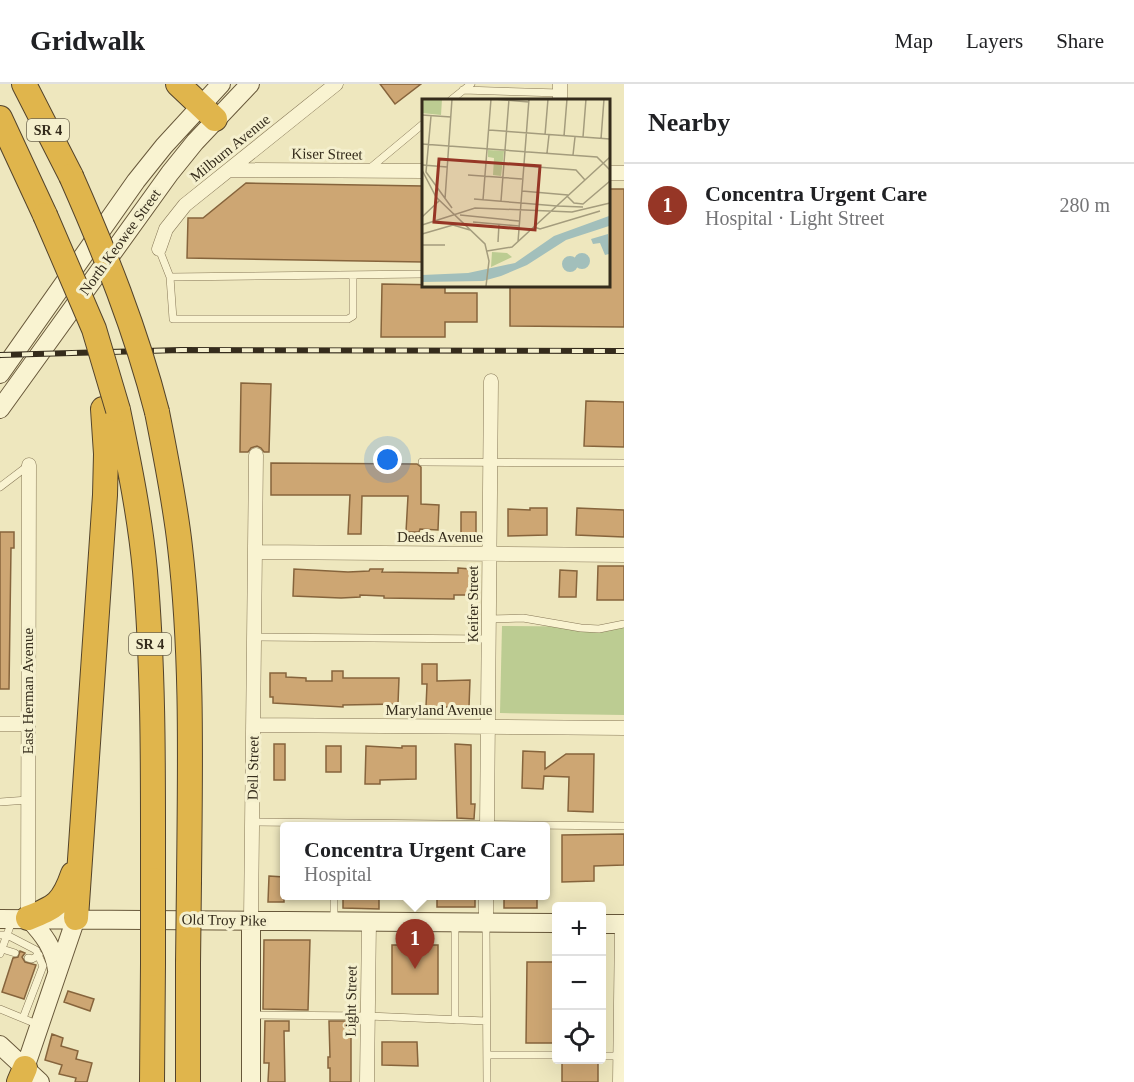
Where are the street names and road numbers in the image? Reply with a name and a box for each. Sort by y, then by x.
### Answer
street label: Milburn Avenue [187,111,273,185]
road number: SR 4 [27,119,69,141]
street label: Kiser Street [291,145,364,163]
street label: North Keowee Street [76,185,164,298]
street label: Deeds Avenue [397,529,483,545]
street label: Keifer Street [465,565,481,643]
street label: East Herman Avenue [20,627,36,754]
road number: SR 4 [129,633,171,655]
street label: Maryland Avenue [386,702,493,718]
street label: Dell Street [244,735,262,800]
street label: Old Troy Pike [181,911,267,929]
street label: Light Street [342,964,360,1037]

